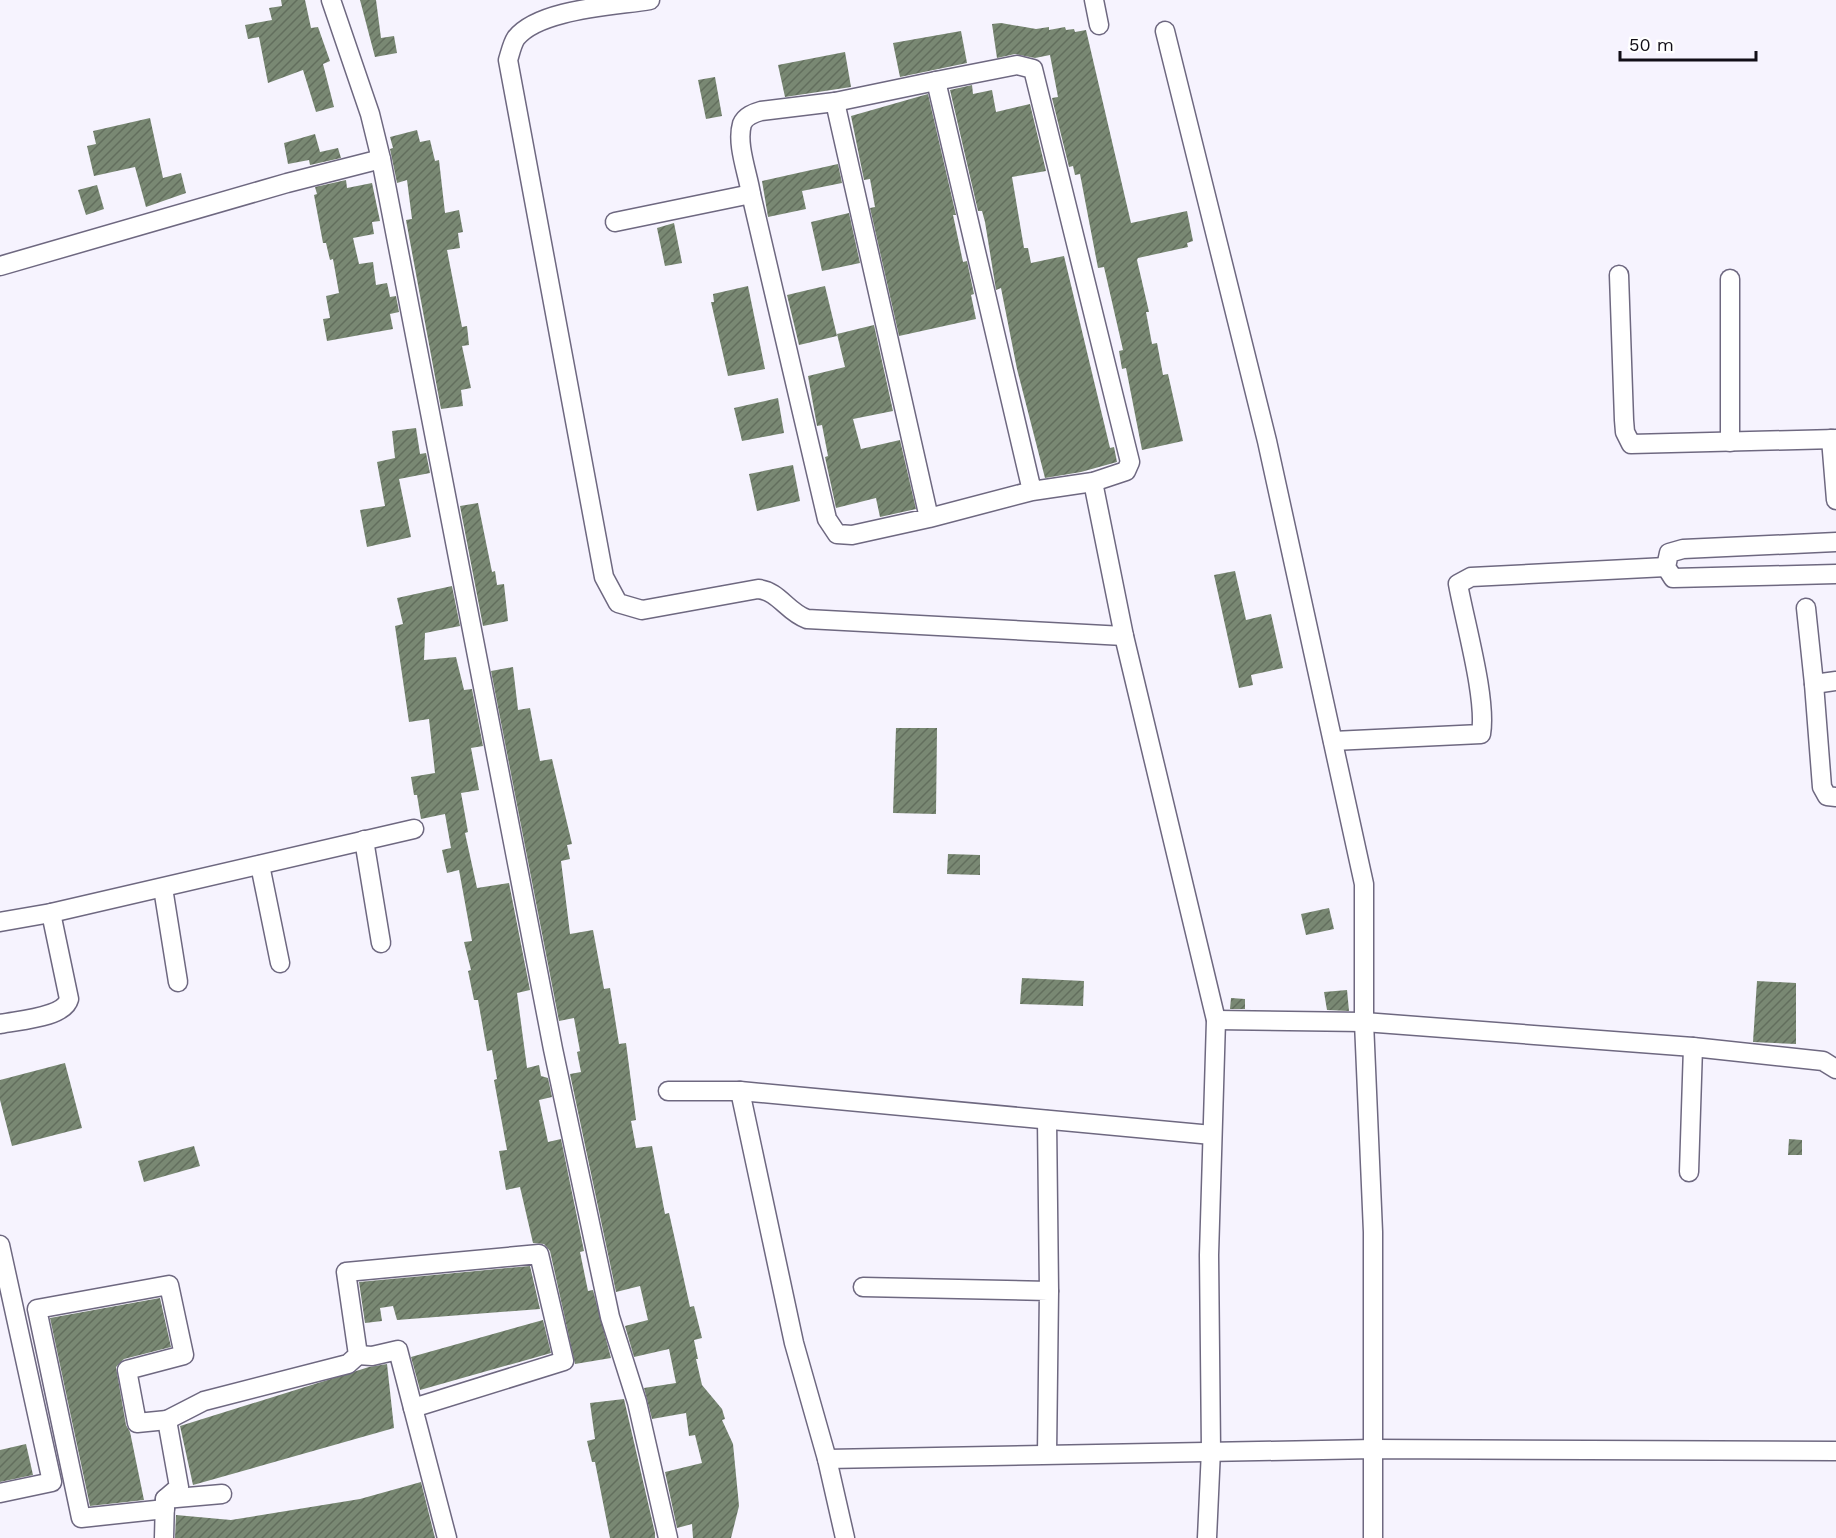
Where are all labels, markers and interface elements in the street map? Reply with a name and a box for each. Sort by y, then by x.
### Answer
scale bar [1620,24,1756,62]
text: 50 m [1629,34,1674,55]

